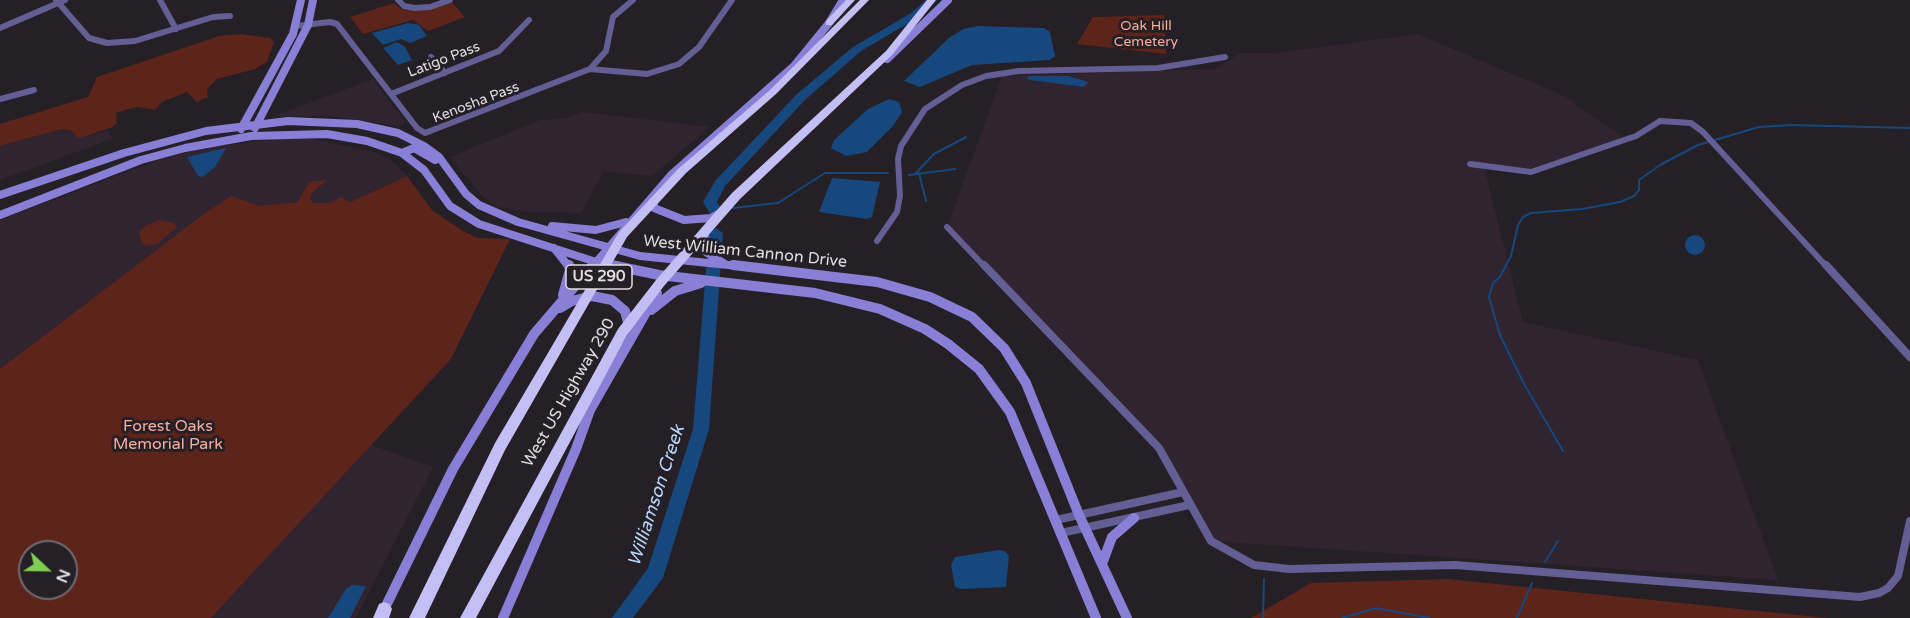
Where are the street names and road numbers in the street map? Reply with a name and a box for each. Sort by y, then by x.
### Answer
street label: Latigo Pass [406,39,482,81]
street label: Kenosha Pass [430,79,522,127]
street label: West William Cannon Drive [642,232,848,272]
road number: US 290 [566,265,632,289]
street label: West US Highway 290 [519,315,619,471]

